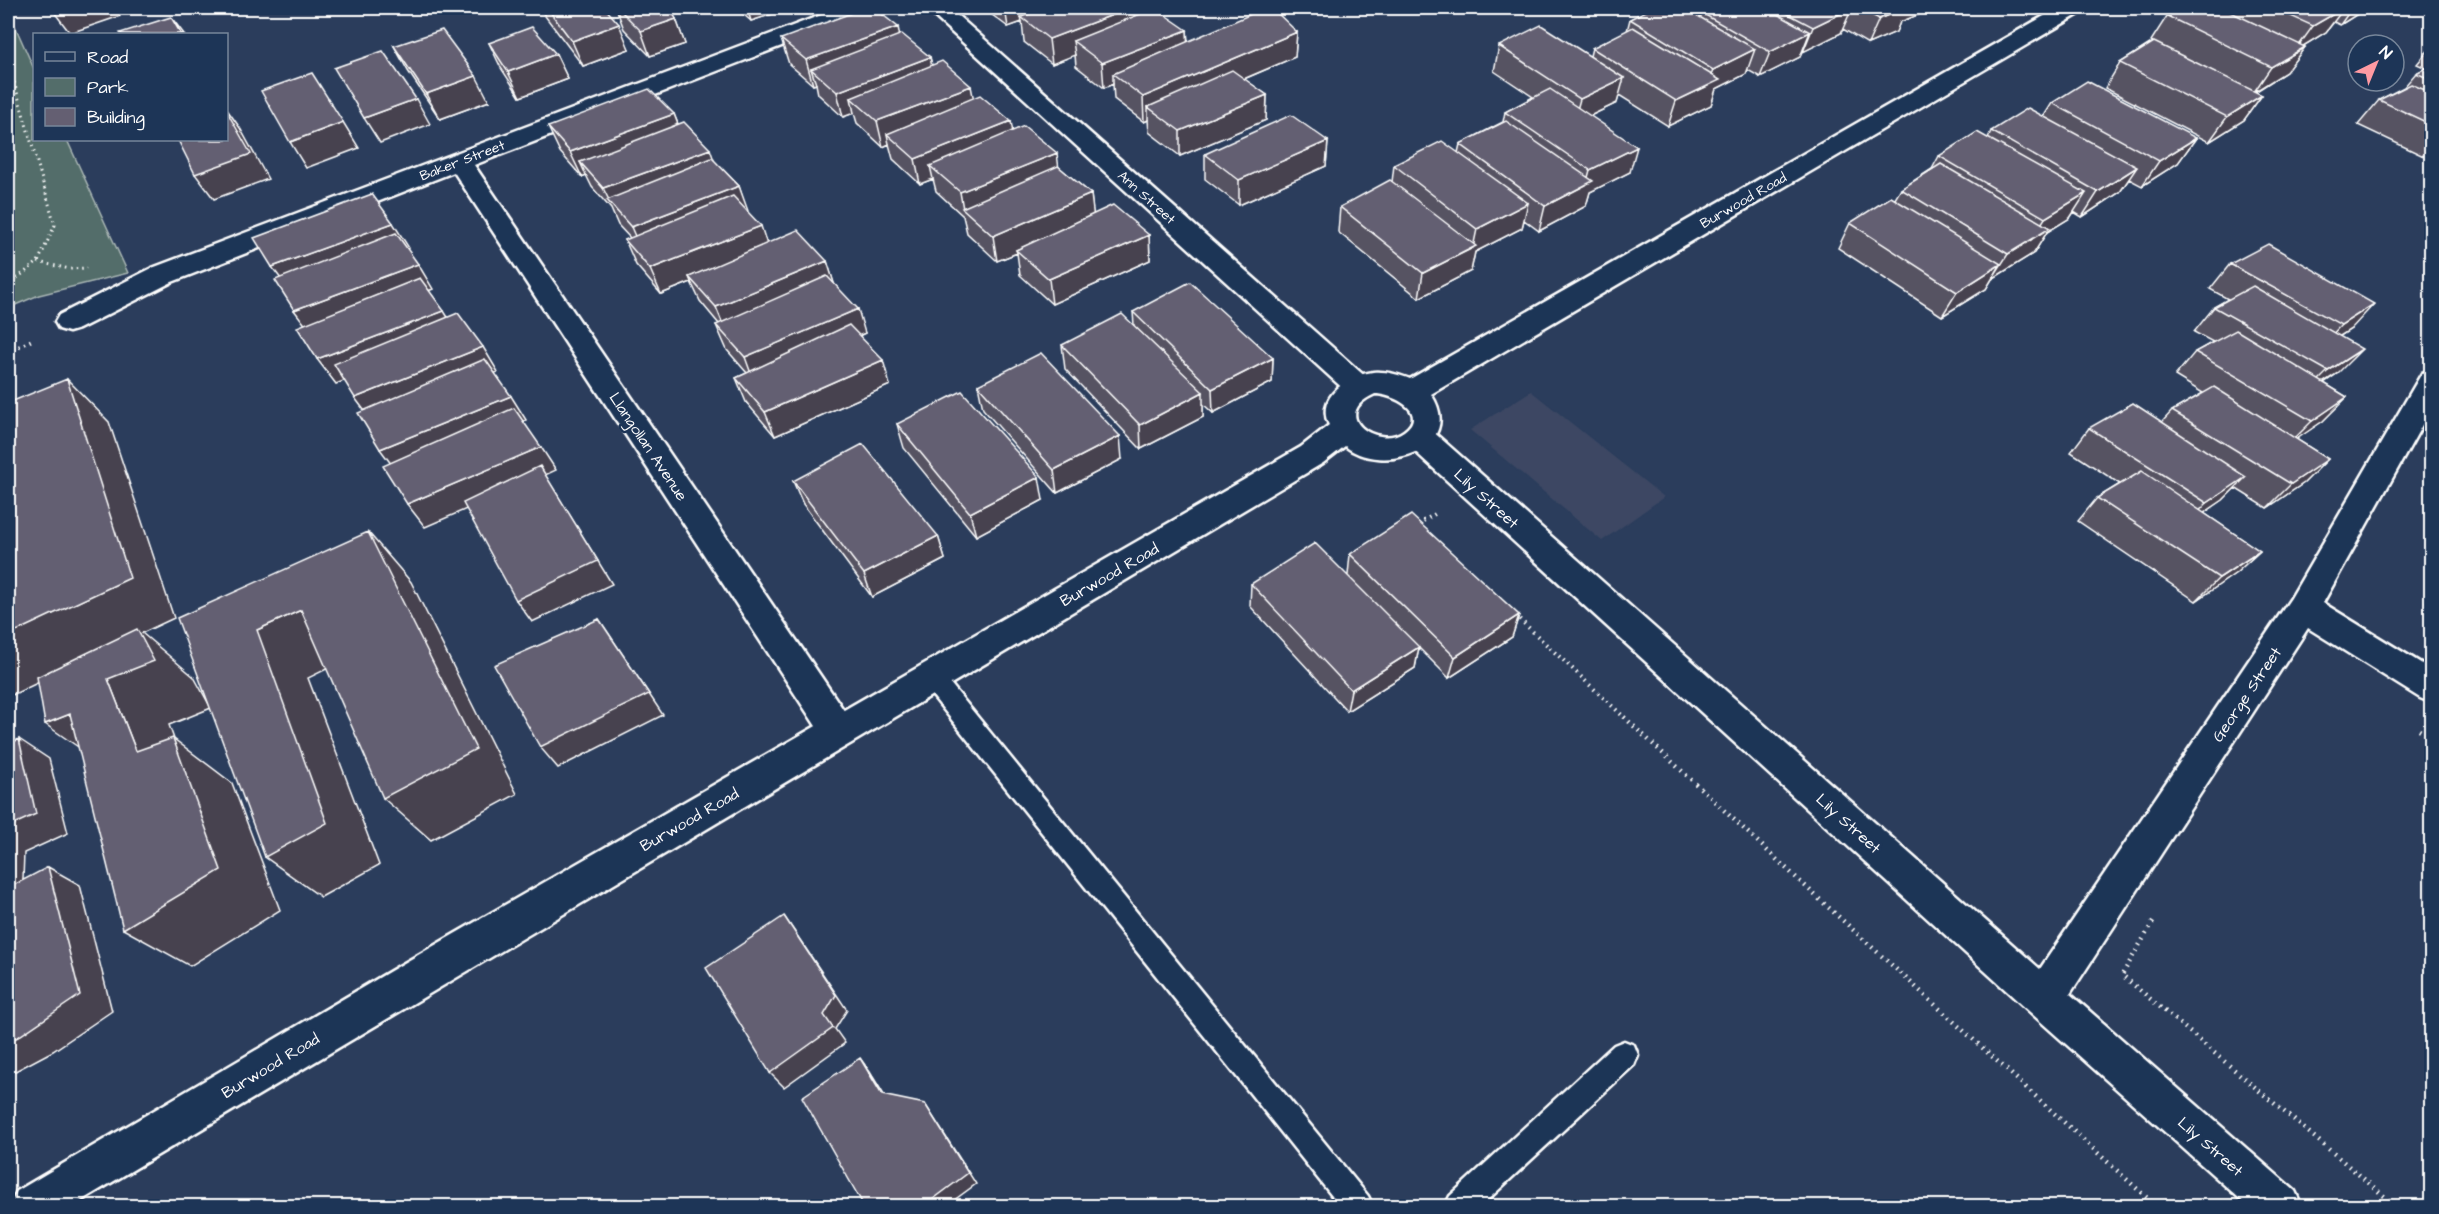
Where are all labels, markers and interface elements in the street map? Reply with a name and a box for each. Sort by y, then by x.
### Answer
legend [33,33,228,141]
north arrow [2346,33,2406,93]
text: N [2374,41,2397,64]
text: Road [87,45,128,70]
text: Park [87,75,129,100]
text: Building [87,105,145,131]
street label: Baker Street [417,135,508,186]
street label: Ann Street [1113,166,1180,229]
street label: Burwood Road [1697,168,1790,234]
street label: Llangollan Avenue [603,388,693,506]
street label: Lily Street [1448,464,1524,535]
street label: Burwood Road [1056,538,1163,612]
street label: George Street [2207,642,2288,747]
street label: Burwood Road [636,783,743,857]
street label: Lily Street [1810,789,1886,860]
street label: Burwood Road [217,1028,324,1104]
street label: Lily Street [2172,1112,2248,1183]

